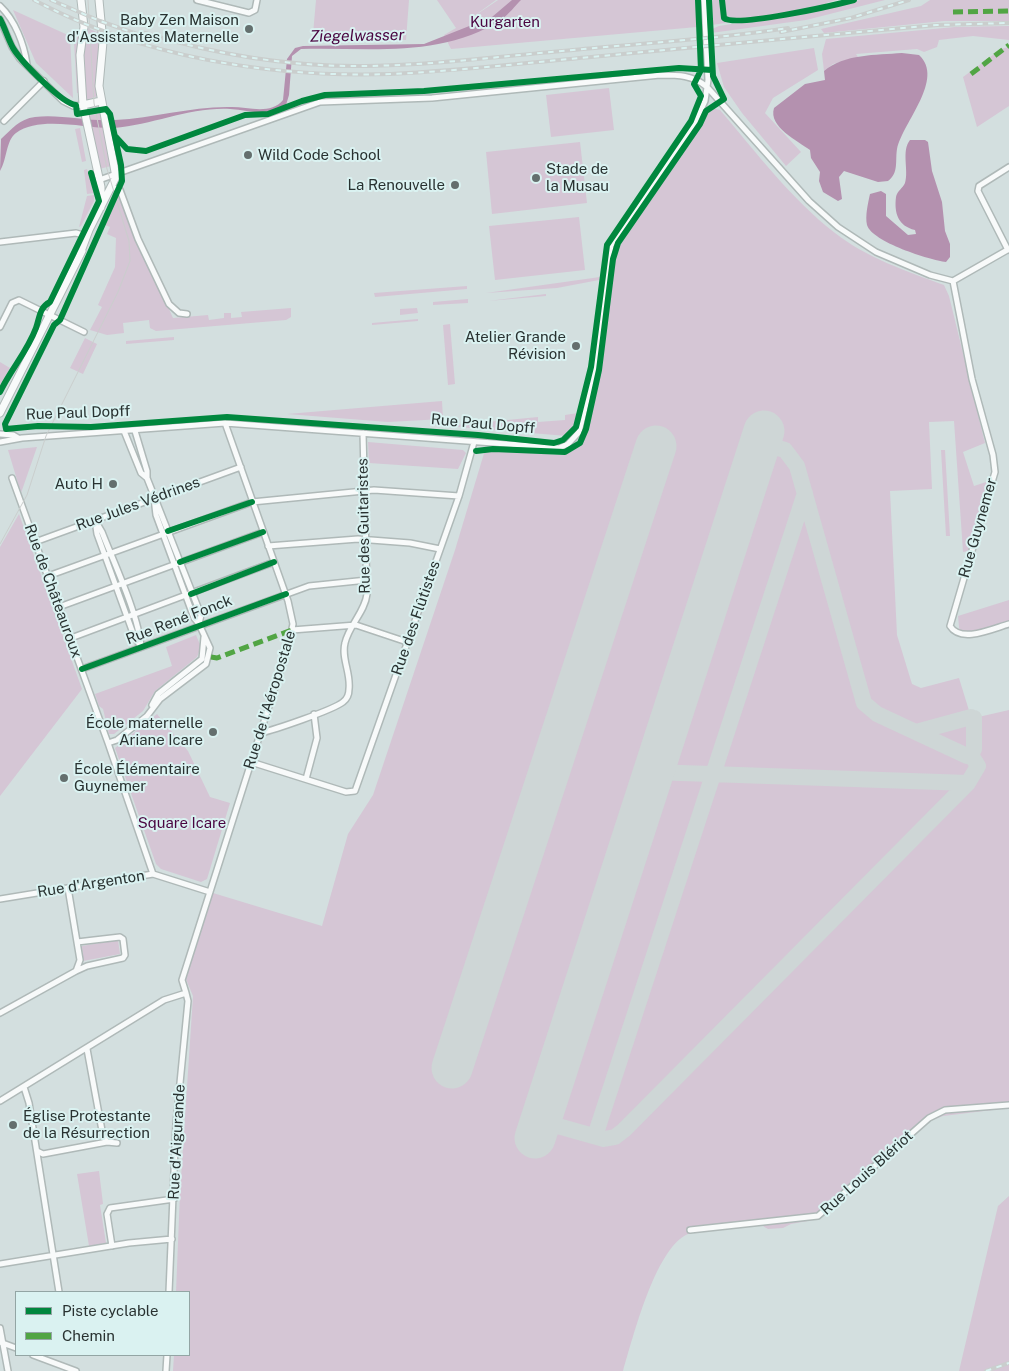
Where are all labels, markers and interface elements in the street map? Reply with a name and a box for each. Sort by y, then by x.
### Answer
place label: Baby Zen Maison d'Assistantes Maternelle [67,11,239,46]
park label: Kurgarten [470,13,540,31]
marker: Baby Zen Maison d'Assistantes Maternelle [243,23,255,35]
water label: Ziegelwasser [309,26,405,46]
place label: Wild Code School [258,146,381,164]
marker: Wild Code School [242,149,254,161]
place label: Stade de la Musau [546,160,609,195]
marker: Stade de la Musau [530,172,542,184]
place label: La Renouvelle [348,176,445,194]
marker: La Renouvelle [449,179,461,191]
place label: Atelier Grande Révision [465,328,566,363]
marker: Atelier Grande Révision [570,340,582,352]
street label: Rue Paul Dopff [25,402,131,424]
street label: Rue Paul Dopff [430,410,536,438]
street label: Rue des Guitaristes [354,458,374,594]
street label: Rue Jules Védrines [74,473,202,535]
place label: Auto H [55,475,103,493]
street label: Rue Guynemer [955,476,1001,580]
marker: Auto H [107,478,119,490]
street label: Rue de Châteauroux [20,521,86,661]
street label: Rue des Flûtistes [388,558,444,678]
street label: Rue René Fonck [123,591,235,649]
street label: Rue de l'Aéropostale [240,628,300,772]
place label: École maternelle Ariane Icare [86,714,203,749]
marker: École maternelle Ariane Icare [207,726,219,738]
place label: École Élémentaire Guynemer [74,760,200,795]
marker: École Élémentaire Guynemer [58,772,70,784]
park label: Square Icare [138,814,226,832]
street label: Rue d'Argenton [36,867,146,901]
street label: Rue d'Aigurande [165,1084,189,1200]
place label: Église Protestante de la Résurrection [23,1107,151,1142]
marker: Église Protestante de la Résurrection [7,1119,19,1131]
street label: Rue Louis Blériot [817,1127,917,1219]
legend [15,1291,190,1356]
text: Piste cyclable [62,1302,159,1319]
text: Chemin [62,1327,115,1344]

